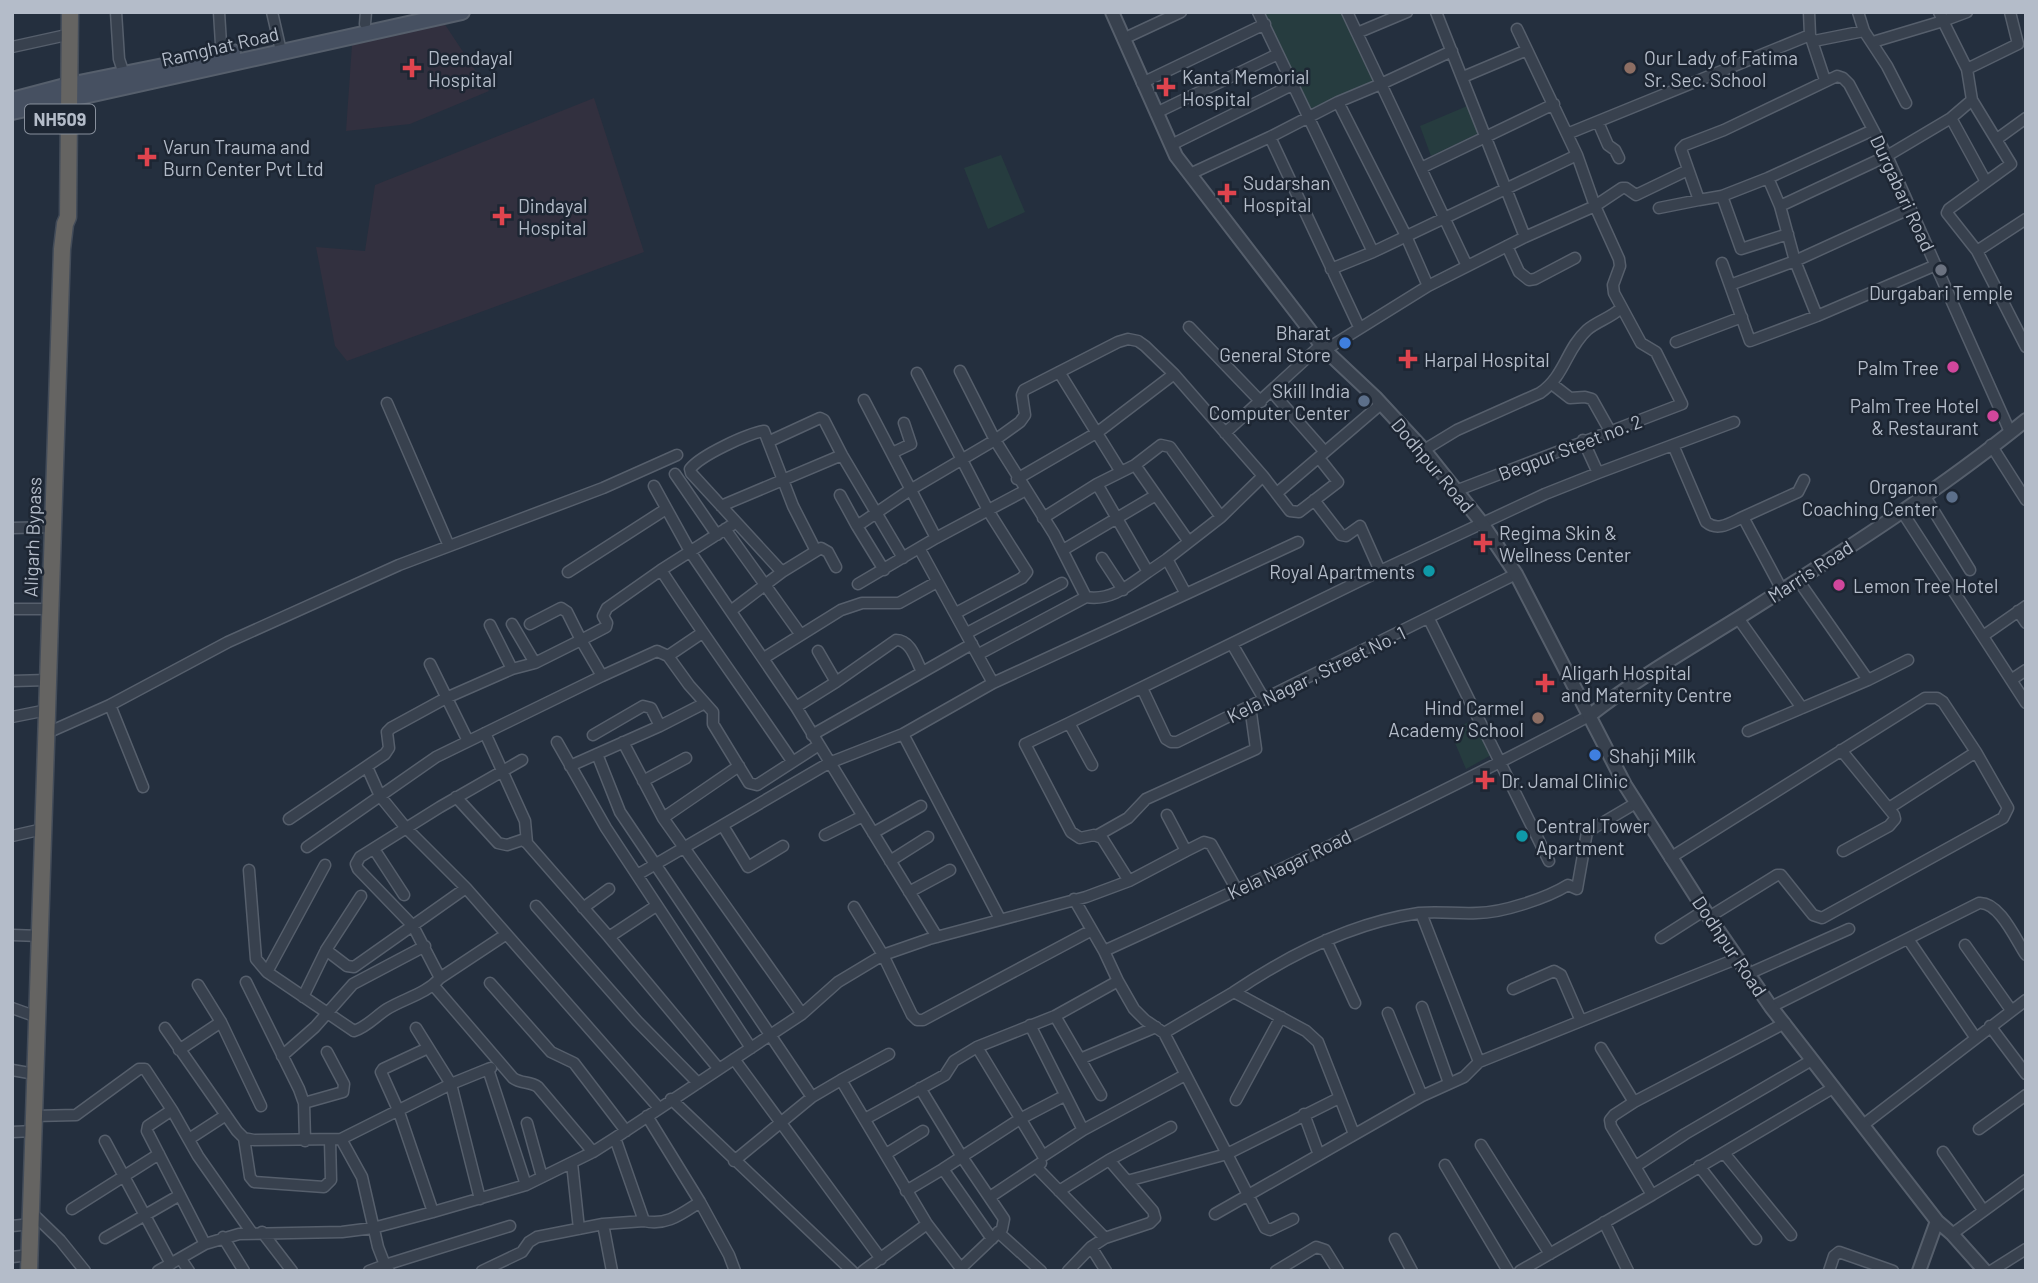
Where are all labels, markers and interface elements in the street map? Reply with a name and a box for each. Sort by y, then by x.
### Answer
street label: Ramghat Road [159,21,281,71]
place label: Deendayal Hospital [428,46,513,91]
place label: Our Lady of Fatima Sr. Sec. School [1644,46,1798,91]
marker: Deendayal Hospital [402,58,422,78]
marker: Our Lady of Fatima Sr. Sec. School [1622,60,1638,76]
place label: Kanta Memorial Hospital [1182,65,1309,110]
marker: Kanta Memorial Hospital [1156,77,1176,97]
road number: NH509 [25,104,95,134]
street label: Durgabari Road [1866,131,1940,255]
place label: Varun Trauma and Burn Center Pvt Ltd [163,135,324,180]
marker: Varun Trauma and Burn Center Pvt Ltd [137,147,157,167]
place label: Sudarshan Hospital [1243,171,1331,216]
marker: Sudarshan Hospital [1217,183,1237,203]
place label: Dindayal Hospital [518,194,587,239]
marker: Dindayal Hospital [492,206,512,226]
marker: Durgabari Temple [1933,262,1949,278]
place label: Durgabari Temple [1869,281,2013,304]
place label: Bharat General Store [1219,321,1331,366]
marker: Bharat General Store [1337,335,1353,351]
place label: Harpal Hospital [1424,348,1550,371]
marker: Harpal Hospital [1398,349,1418,369]
place label: Palm Tree [1857,356,1939,379]
marker: Palm Tree [1945,359,1961,375]
place label: Skill India Computer Center [1209,379,1350,424]
marker: Skill India Computer Center [1356,393,1372,409]
place label: Palm Tree Hotel & Restaurant [1850,394,1979,439]
marker: Palm Tree Hotel & Restaurant [1985,408,2001,424]
street label: Begpur Steet no. 2 [1495,409,1645,485]
street label: Dodhpur Road [1387,413,1479,517]
place label: Organon Coaching Center [1802,475,1938,520]
street label: Aligarh Bypass [18,476,46,598]
marker: Organon Coaching Center [1944,489,1960,505]
place label: Regima Skin & Wellness Center [1499,521,1631,566]
marker: Regima Skin & Wellness Center [1473,533,1493,553]
street label: Marris Road [1763,535,1857,607]
place label: Royal Apartments [1269,560,1415,583]
marker: Royal Apartments [1421,563,1437,579]
place label: Lemon Tree Hotel [1853,574,1998,597]
marker: Lemon Tree Hotel [1831,577,1847,593]
street label: Kela Nagar , Street No. 1 [1223,621,1409,727]
place label: Aligarh Hospital and Maternity Centre [1561,661,1732,706]
marker: Aligarh Hospital and Maternity Centre [1535,673,1555,693]
place label: Hind Carmel Academy School [1388,696,1524,741]
marker: Hind Carmel Academy School [1530,710,1546,726]
place label: Shahji Milk [1609,744,1696,767]
marker: Shahji Milk [1587,747,1603,763]
place label: Dr. Jamal Clinic [1501,769,1628,792]
marker: Dr. Jamal Clinic [1475,770,1495,790]
place label: Central Tower Apartment [1536,814,1650,859]
street label: Kela Nagar Road [1224,824,1354,904]
marker: Central Tower Apartment [1514,828,1530,844]
street label: Dodhpur Road [1688,891,1772,1001]

